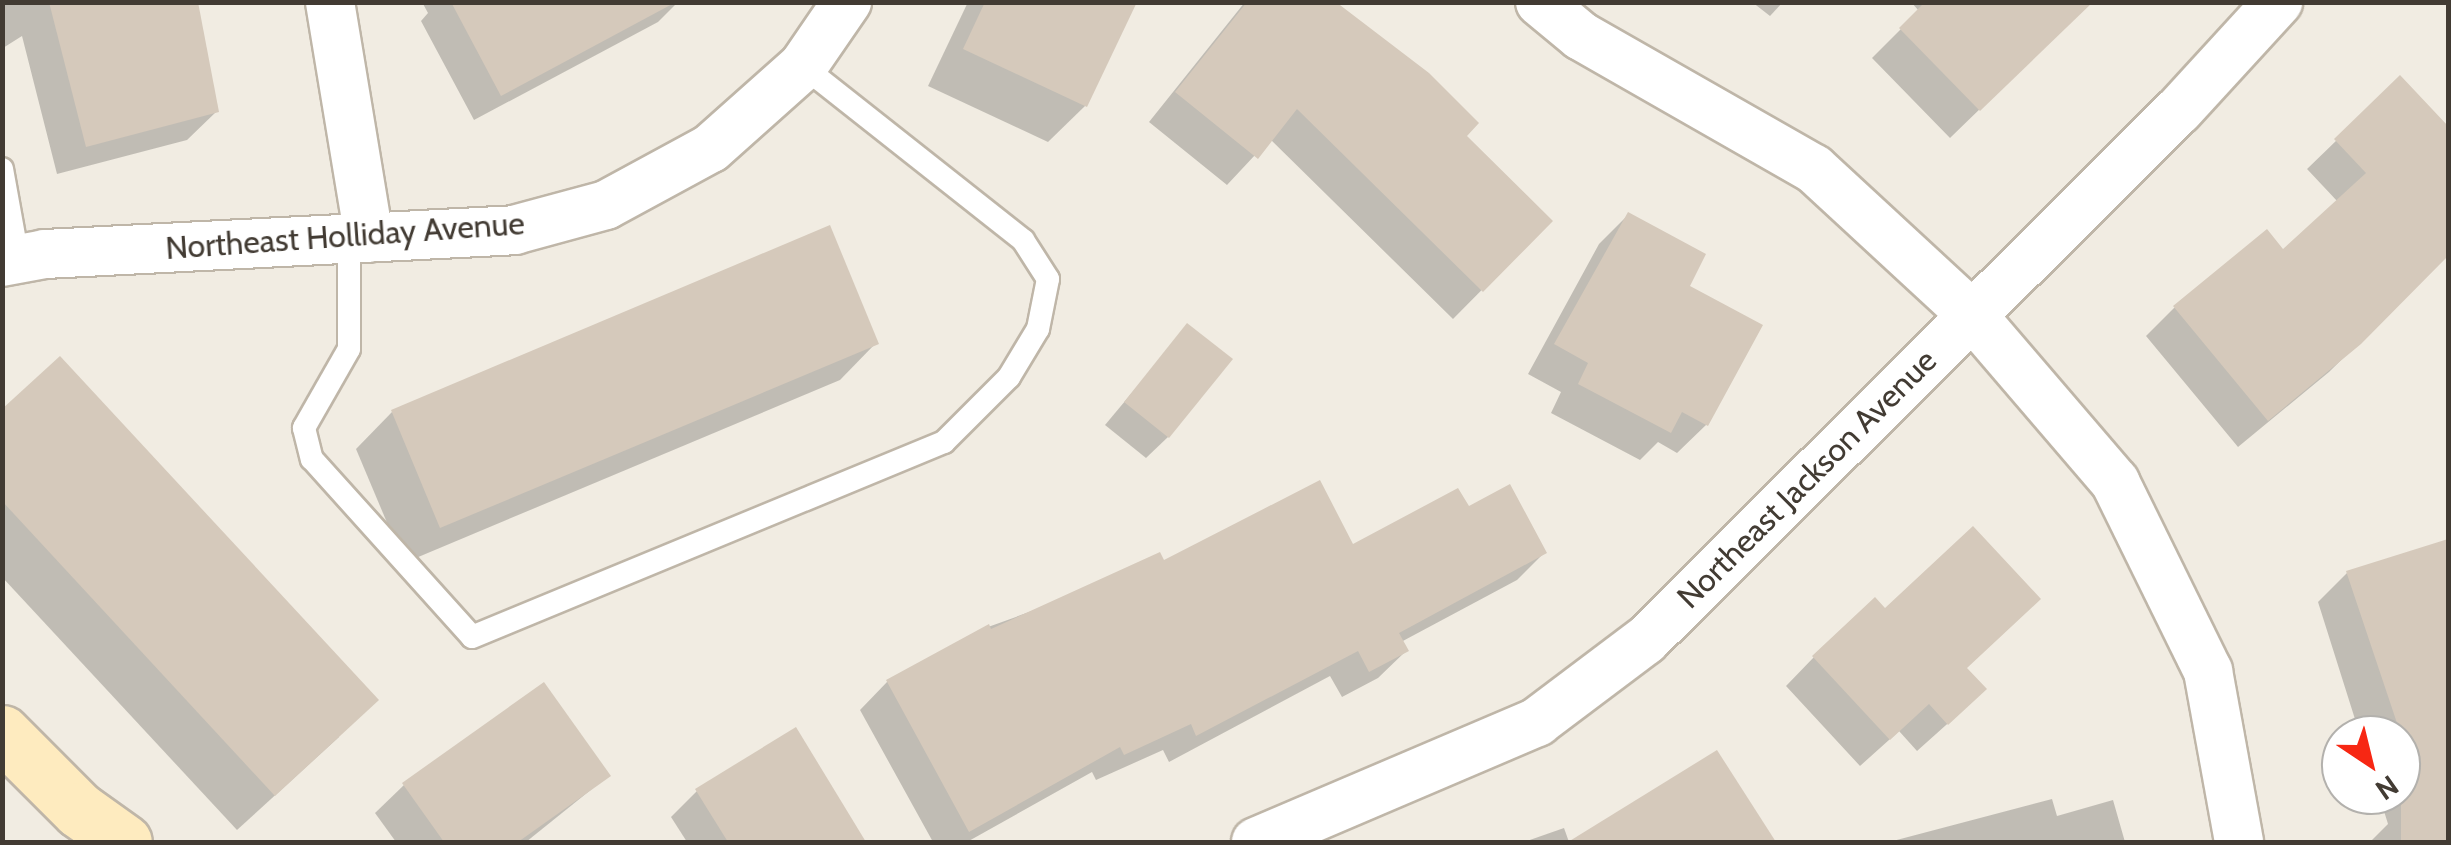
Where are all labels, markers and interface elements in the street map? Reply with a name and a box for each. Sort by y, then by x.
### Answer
street label: Northeast Holliday Avenue [164,204,526,268]
street label: Northeast Jackson Avenue [1670,342,1944,616]
north arrow [2321,715,2421,815]
text: N [2369,768,2405,808]

